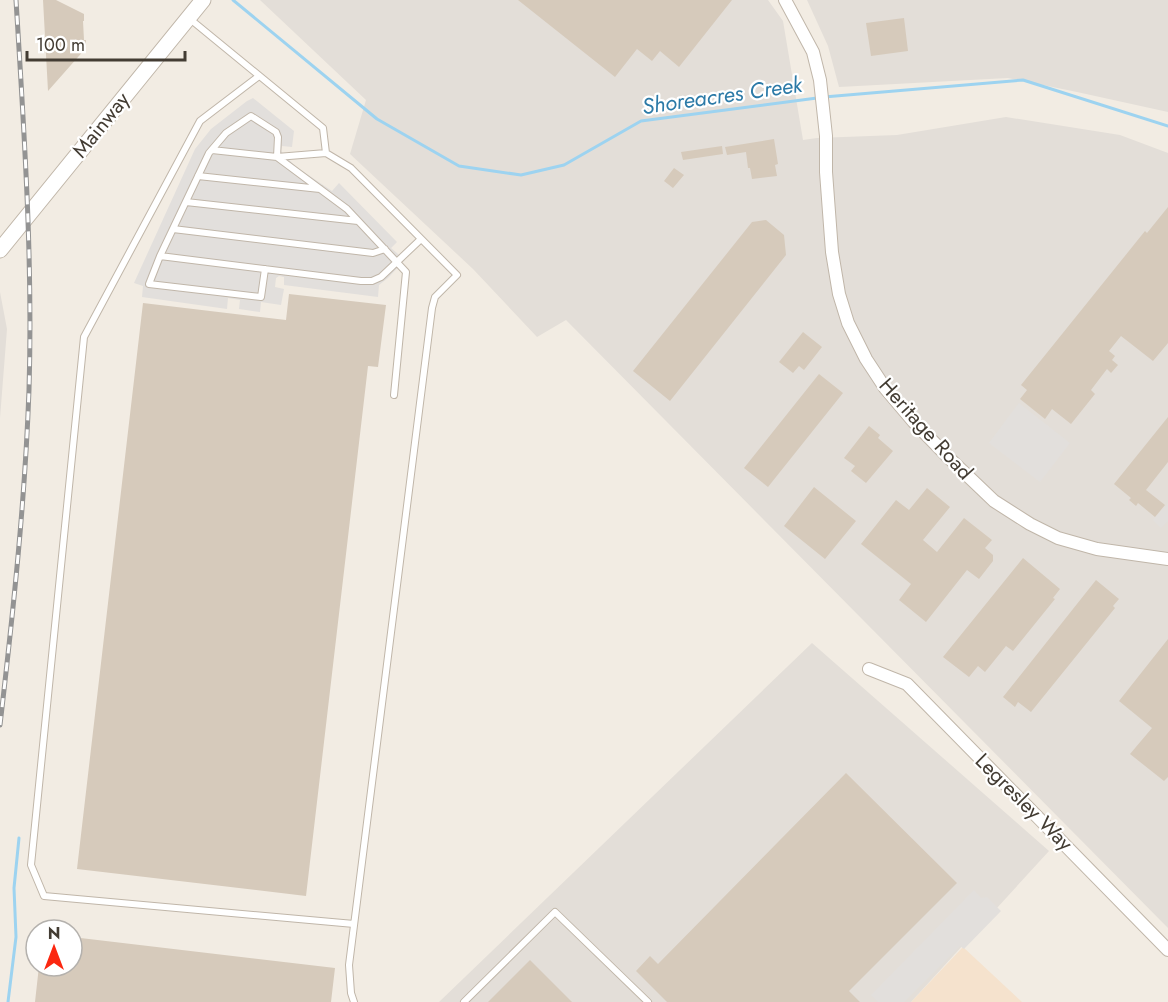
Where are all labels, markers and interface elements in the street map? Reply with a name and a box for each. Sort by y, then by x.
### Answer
scale bar [27,24,184,62]
text: 100 m [36,32,85,58]
water label: Shoreacres Creek [640,68,806,122]
street label: Mainway [65,85,137,164]
street label: Heritage Road [872,371,980,487]
street label: Legresley Way [968,746,1080,858]
north arrow [24,918,84,978]
text: N [48,922,60,945]

